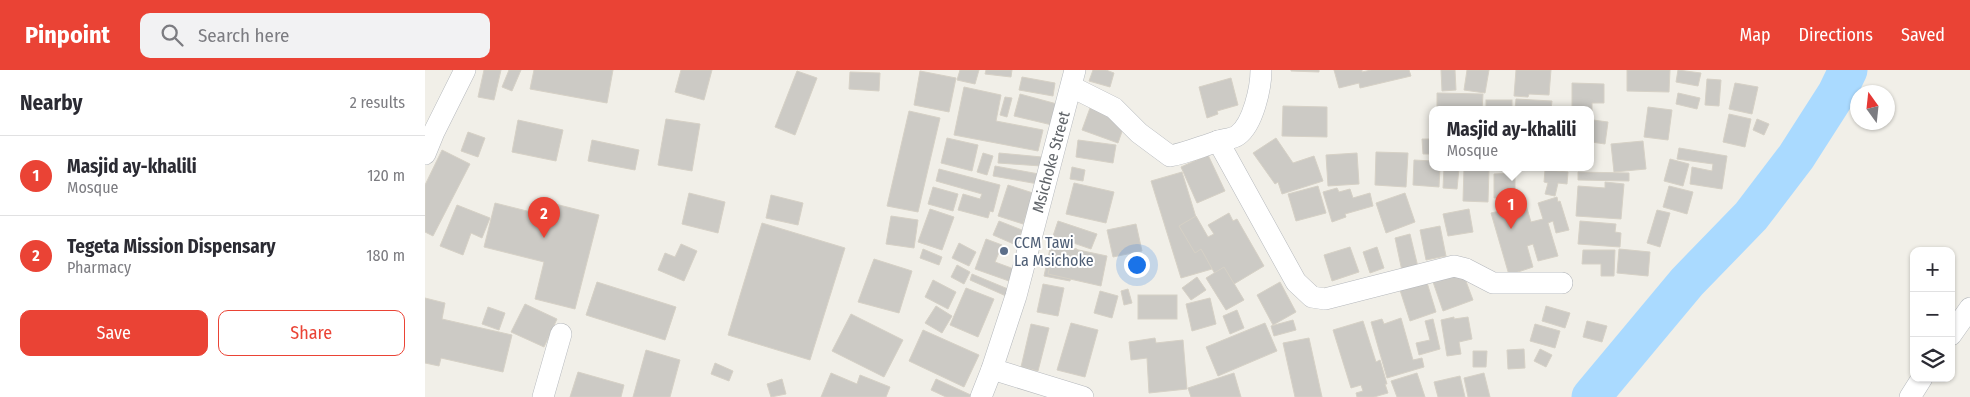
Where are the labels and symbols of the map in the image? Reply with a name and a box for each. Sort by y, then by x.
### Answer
north arrow [1850,85,1895,130]
street label: Msichoke Street [1028,108,1074,215]
pin: 1 [1495,188,1527,229]
pin: 2 [528,197,560,238]
place label: CCM Tawi La Msichoke [1014,233,1094,270]
marker: CCM Tawi La Msichoke [998,245,1010,257]
your location [1124,252,1150,278]

